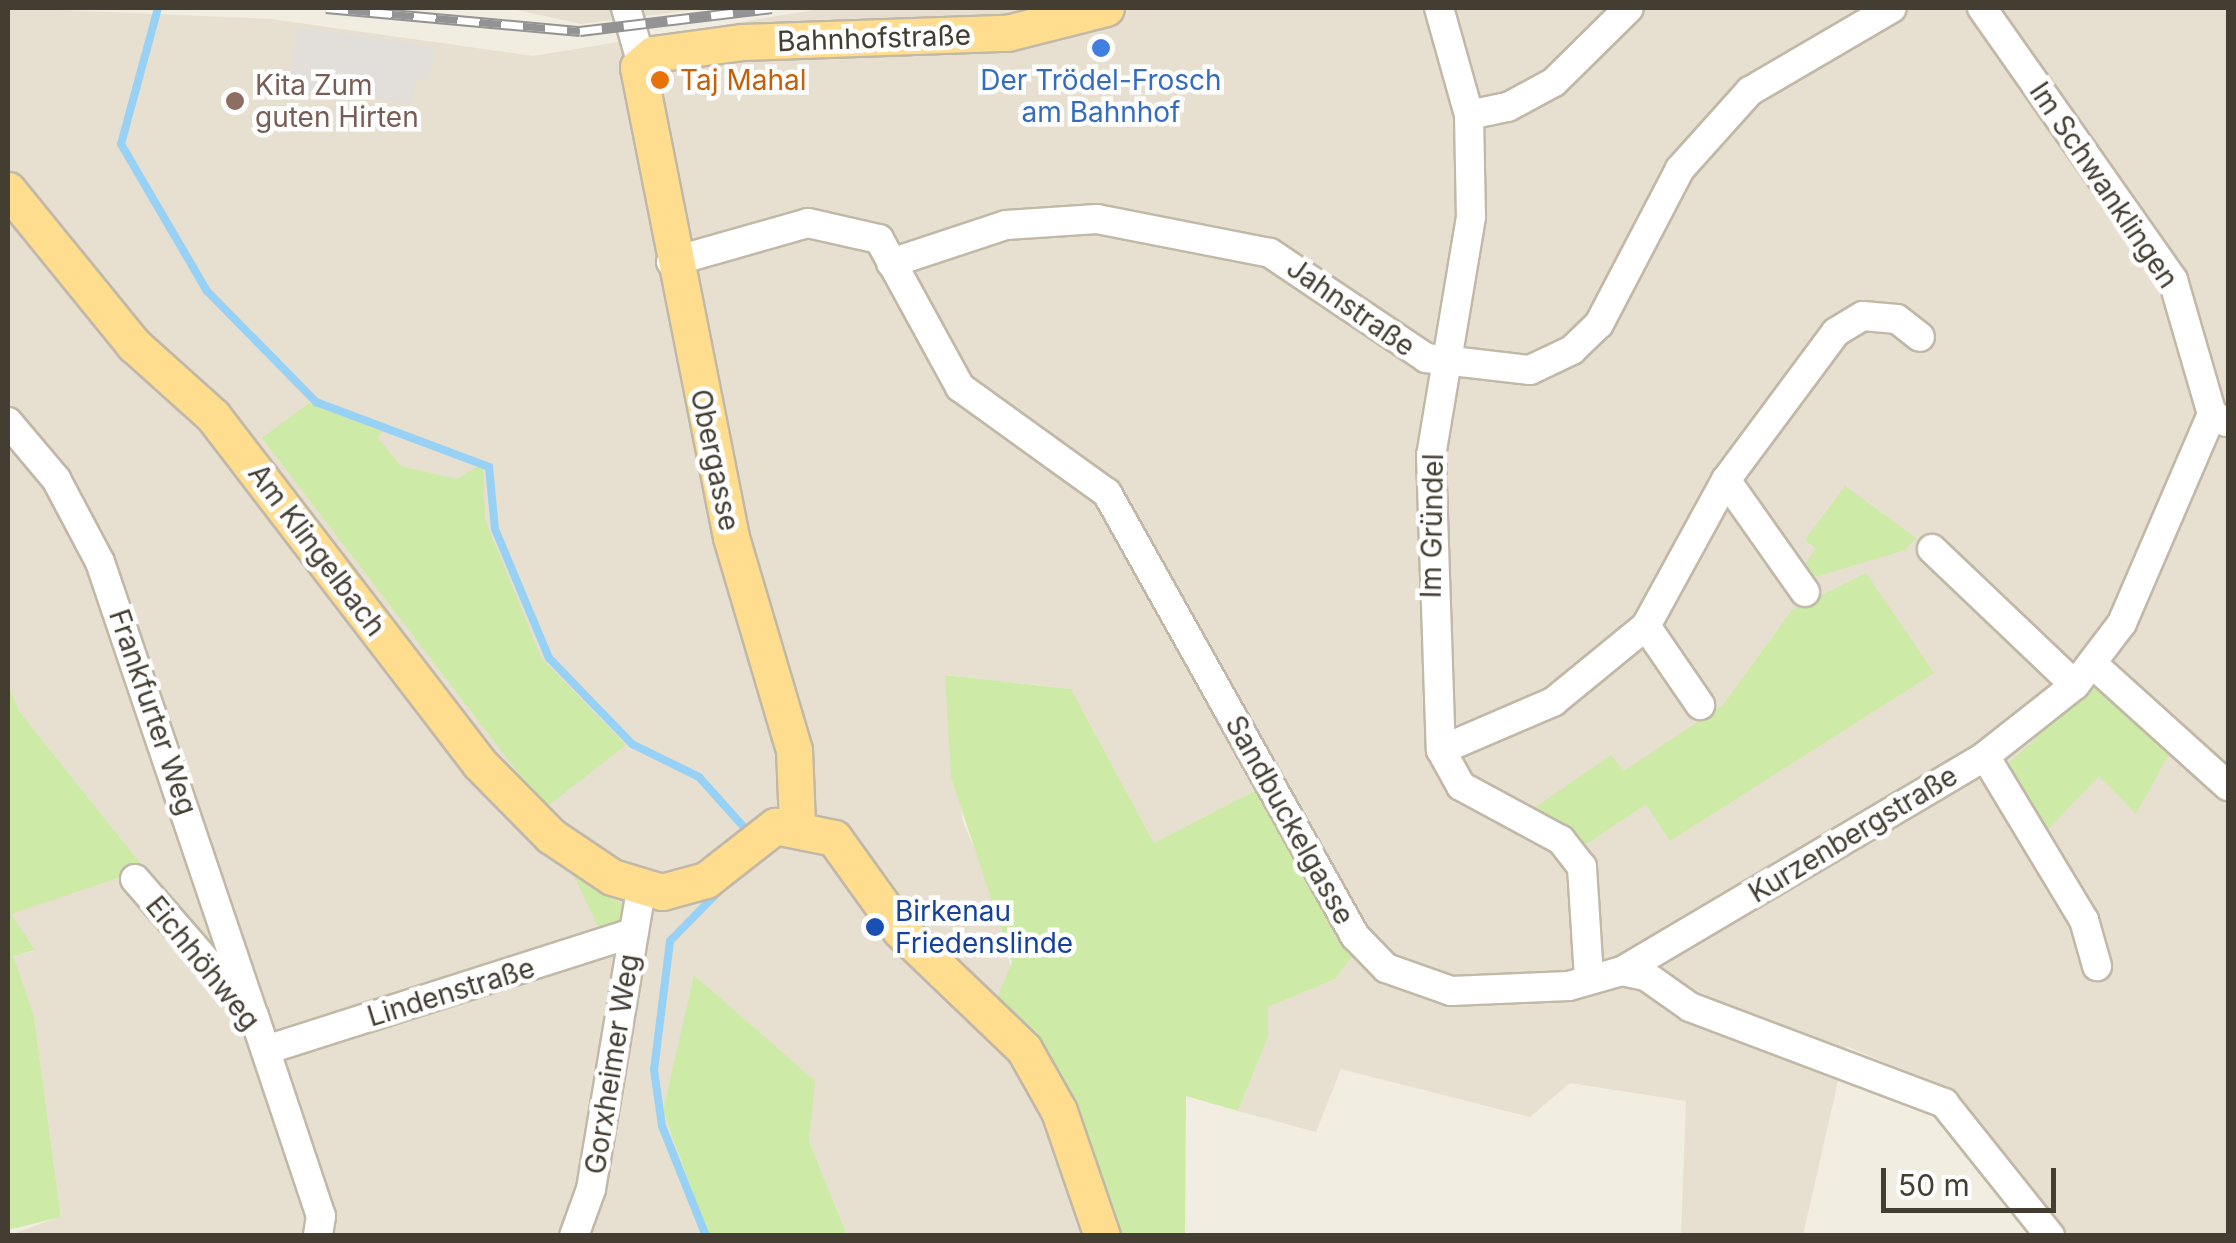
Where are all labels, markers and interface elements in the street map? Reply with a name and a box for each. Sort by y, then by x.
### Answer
street label: Bahnhofstraße [776,18,972,58]
marker: Der Trödel-Frosch am Bahnhof [1090,37,1112,59]
place label: Taj Mahal [680,63,806,97]
place label: Der Trödel-Frosch am Bahnhof [980,63,1222,129]
place label: Kita Zum guten Hirten [255,68,419,134]
marker: Taj Mahal [649,69,671,91]
street label: Im Schwanklingen [2023,76,2185,294]
marker: Kita Zum guten Hirten [224,90,246,112]
street label: Jahnstraße [1281,251,1421,363]
street label: Obergasse [684,386,746,534]
street label: Im Gründel [1414,453,1450,599]
street label: Am Klingelbach [241,457,393,643]
street label: Frankfurter Weg [102,605,204,819]
street label: Sandbuckelgasse [1219,710,1361,930]
street label: Kurzenbergstraße [1743,758,1963,910]
street label: Eichhöhweg [139,889,267,1037]
place label: Birkenau Friedenslinde [895,894,1073,960]
marker: Birkenau Friedenslinde [864,916,886,938]
street label: Lindenstraße [363,951,539,1033]
street label: Gorxheimer Weg [578,951,646,1177]
scale bar [1886,1148,2061,1210]
text: 50 m [1898,1167,1970,1203]

